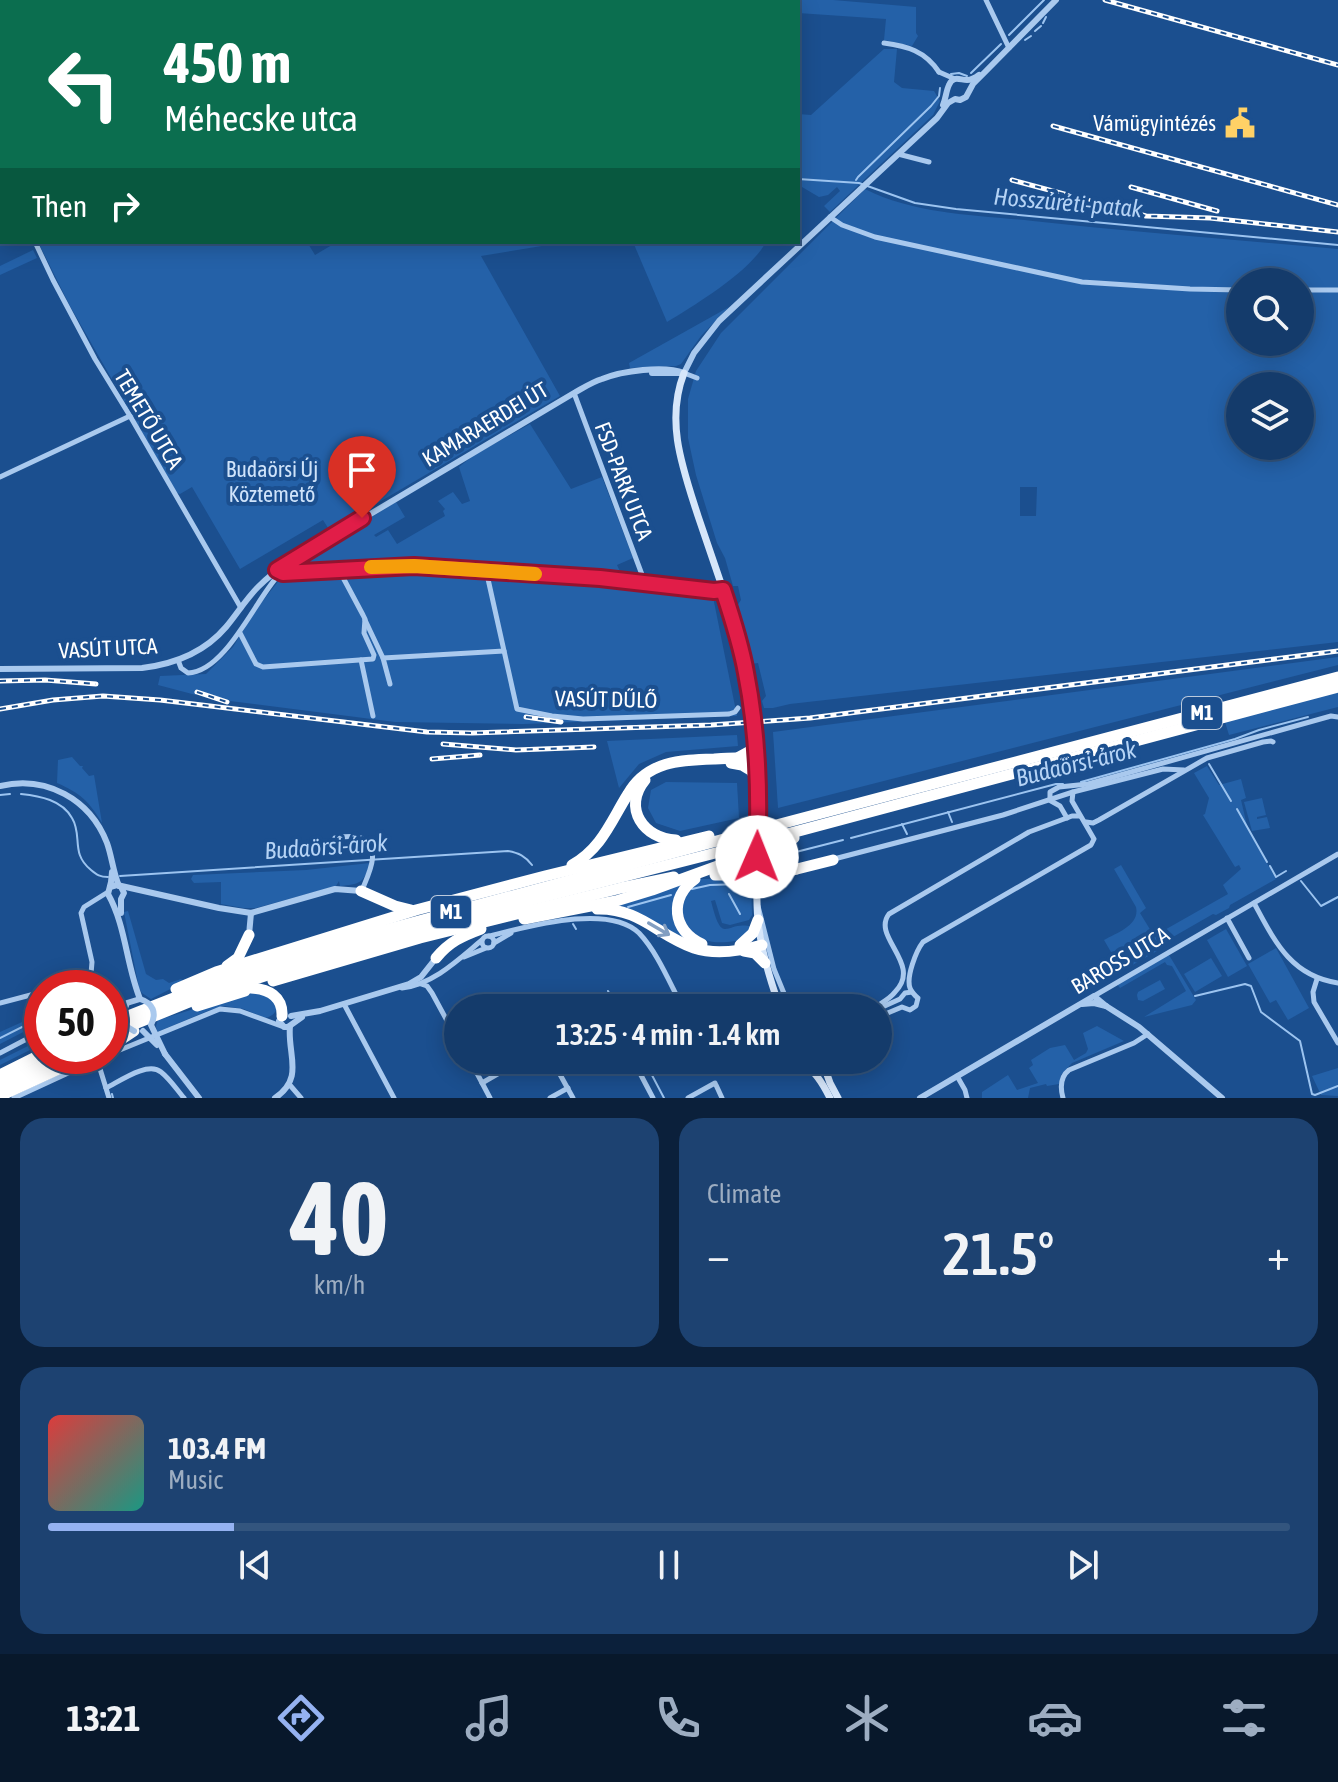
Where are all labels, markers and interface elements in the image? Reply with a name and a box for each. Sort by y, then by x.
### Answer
text: 450 m [164,31,291,95]
icon: left [32,32,136,136]
text: Méhecske utca [164,97,358,139]
public building icon: Vámügyintézés [1223,106,1257,140]
place label: Vámügyintézés [1093,110,1216,136]
water label: Hosszúréti-patak [993,183,1144,222]
icon: right [103,184,147,228]
text: Then [32,189,87,223]
map controls [1226,268,1314,460]
button: search [1226,268,1314,356]
street label: TEMETŐ UTCA [109,365,189,473]
button: layers [1226,372,1314,460]
street label: KAMARAERDEI ÚT [417,376,553,472]
street label: FSD-PARK UTCA [590,418,658,544]
pin [328,436,396,518]
icon: arrive [340,448,384,492]
park label: Budaörsi Új Köztemető [226,456,318,507]
street label: VASÚT UTCA [58,632,158,664]
street label: VASÚT DŰLŐ [555,685,657,713]
road number: M1 [1182,697,1222,729]
water label: Budaörsi-árok [1013,735,1139,792]
position arrow [715,815,799,899]
water label: Budaörsi-árok [264,829,389,864]
road number: M1 [431,896,471,928]
one-way arrow [647,921,670,937]
street label: BAROSS UTCA [1066,921,1174,999]
speed limit sign: 50 [24,970,128,1074]
text: 13:25 · 4 min · 1.4 km [556,1017,780,1051]
text: 40 [291,1158,388,1277]
text: Climate [707,1179,781,1209]
text: 21.5° [943,1219,1054,1288]
text: − [707,1229,730,1279]
text: + [1267,1229,1290,1279]
text: km/h [314,1270,365,1300]
text: 103.4 FM [168,1431,266,1465]
text: Music [168,1465,223,1495]
icon: previous [233,1543,277,1587]
icon: pause [647,1543,691,1587]
icon: next [1061,1543,1105,1587]
icon: directions [273,1690,329,1746]
icon: music [461,1690,517,1746]
icon: phone [650,1690,706,1746]
icon: climate [839,1690,895,1746]
icon: car [1027,1690,1083,1746]
icon: filters [1216,1690,1272,1746]
text: 13:21 [66,1697,140,1739]

